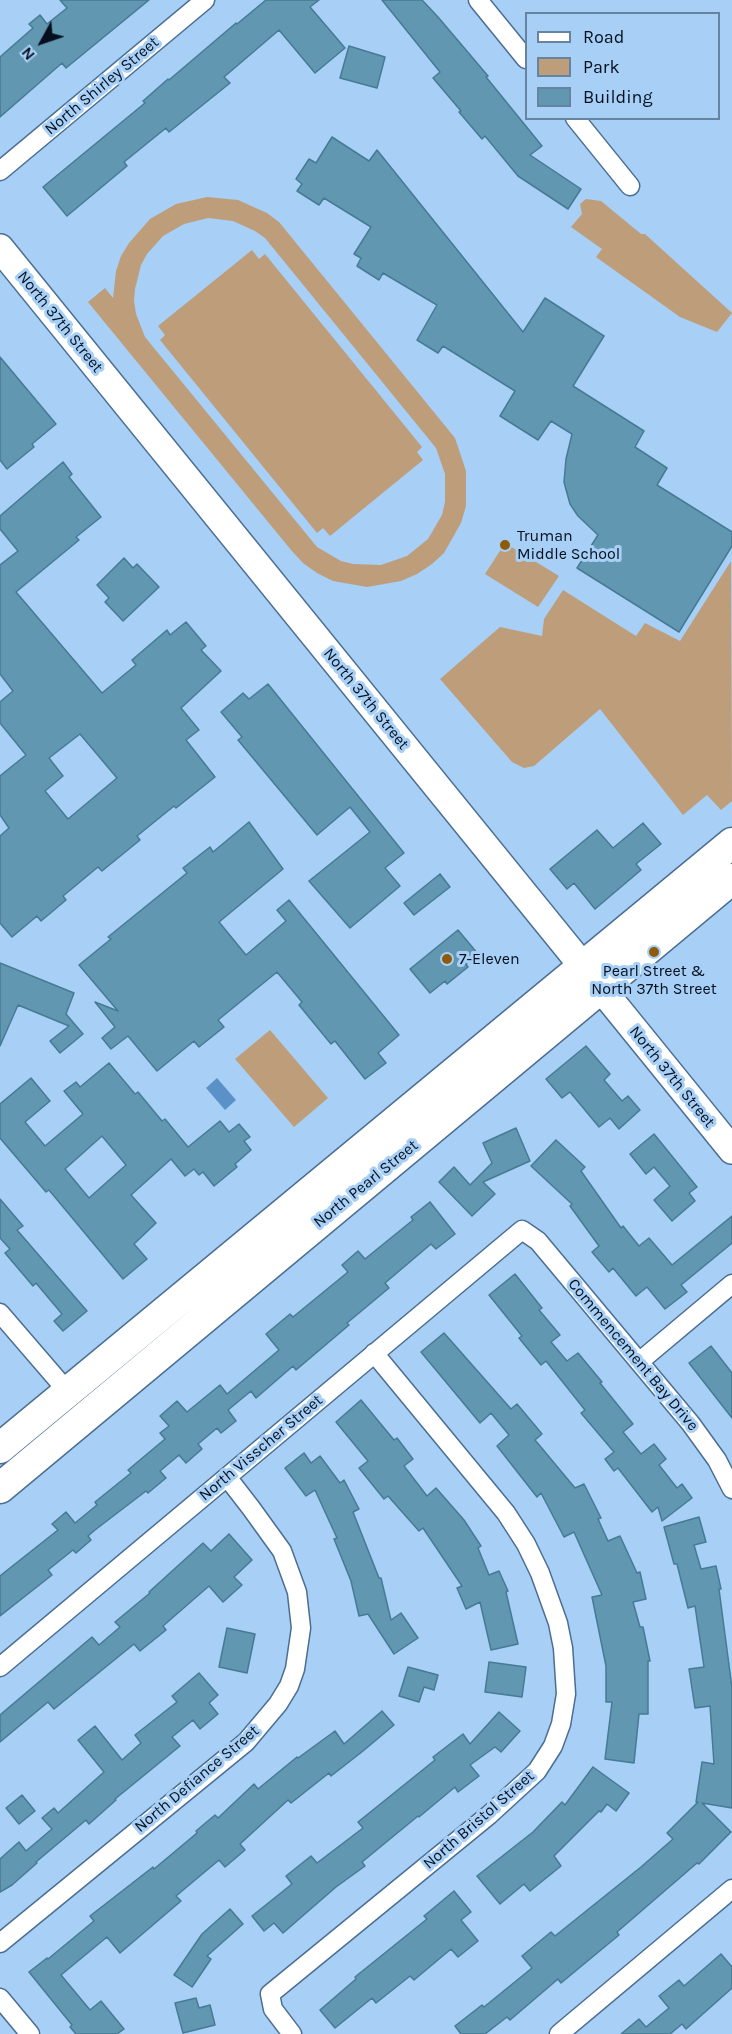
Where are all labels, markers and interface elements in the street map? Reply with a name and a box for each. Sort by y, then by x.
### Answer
north arrow [12,12,72,72]
legend [525,12,720,120]
text: Road [583,26,624,48]
street label: North Shirley Street [41,33,163,139]
text: N [17,43,39,64]
text: Park [583,56,620,78]
text: Building [583,86,653,108]
street label: North 37th Street [13,267,107,377]
place label: Truman Middle School [517,526,620,564]
marker: Truman Middle School [498,538,512,552]
street label: North 37th Street [319,644,413,754]
marker: Pearl Street & North 37th Street [647,945,661,959]
place label: 7-Eleven [459,949,520,969]
marker: 7-Eleven [440,952,454,966]
place label: Pearl Street & North 37th Street [591,961,717,999]
street label: North 37th Street [625,1022,719,1132]
street label: North Pearl Street [310,1136,422,1232]
street label: Commencement Bay Drive [564,1275,702,1435]
street label: North Visscher Street [195,1391,327,1505]
street label: North Defiance Street [131,1721,263,1837]
street label: North Bristol Street [420,1767,538,1873]

